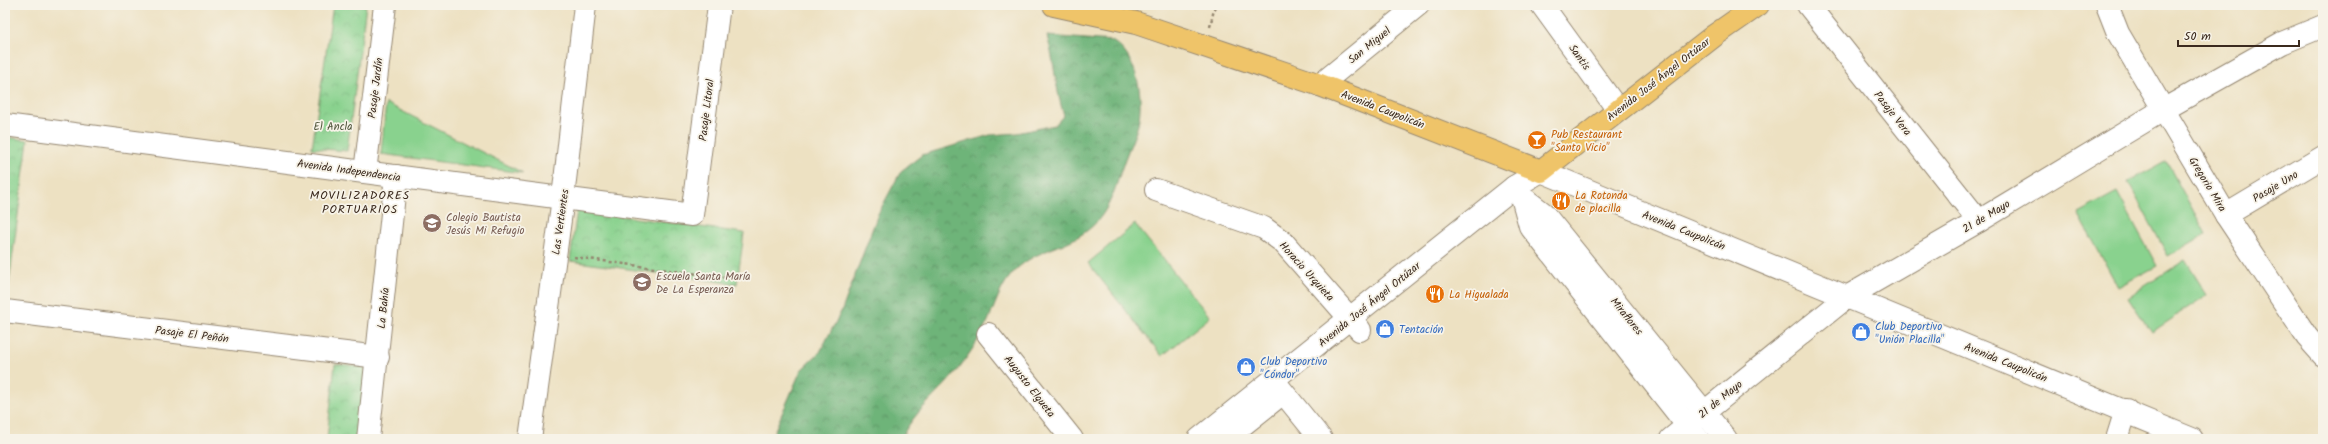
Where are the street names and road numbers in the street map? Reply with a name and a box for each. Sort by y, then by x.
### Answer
street label: San Miguel [1344,23,1395,69]
street label: Avenida José Ángel Ortúzar [1603,33,1715,126]
street label: Santis [1564,41,1595,75]
street label: Pasaje Jardín [363,57,389,120]
street label: Pasaje Litoral [694,78,720,142]
street label: Avenida Caupolicán [1338,86,1427,134]
street label: Pasaje Vera [1869,87,1916,140]
street label: Gregorio Mira [2184,154,2231,215]
street label: Avenida Independencia [296,155,402,187]
street label: Pasaje Uno [2249,166,2302,208]
street label: Las Vertientes [547,188,575,256]
street label: 21 de Mayo [1959,195,2014,238]
street label: Avenida Caupolicán [1639,206,1728,256]
street label: Horacio Urquieta [1274,237,1338,306]
street label: Avenida José Ángel Ortúzar [1315,257,1426,352]
street label: La Bahía [373,287,395,330]
street label: Miraflores [1605,294,1647,340]
street label: Pasaje El Peñón [154,322,230,348]
street label: Avenida Caupolicán [1961,338,2050,388]
street label: Augusto Elgueta [999,352,1059,422]
street label: 21 de Mayo [1694,376,1747,423]

